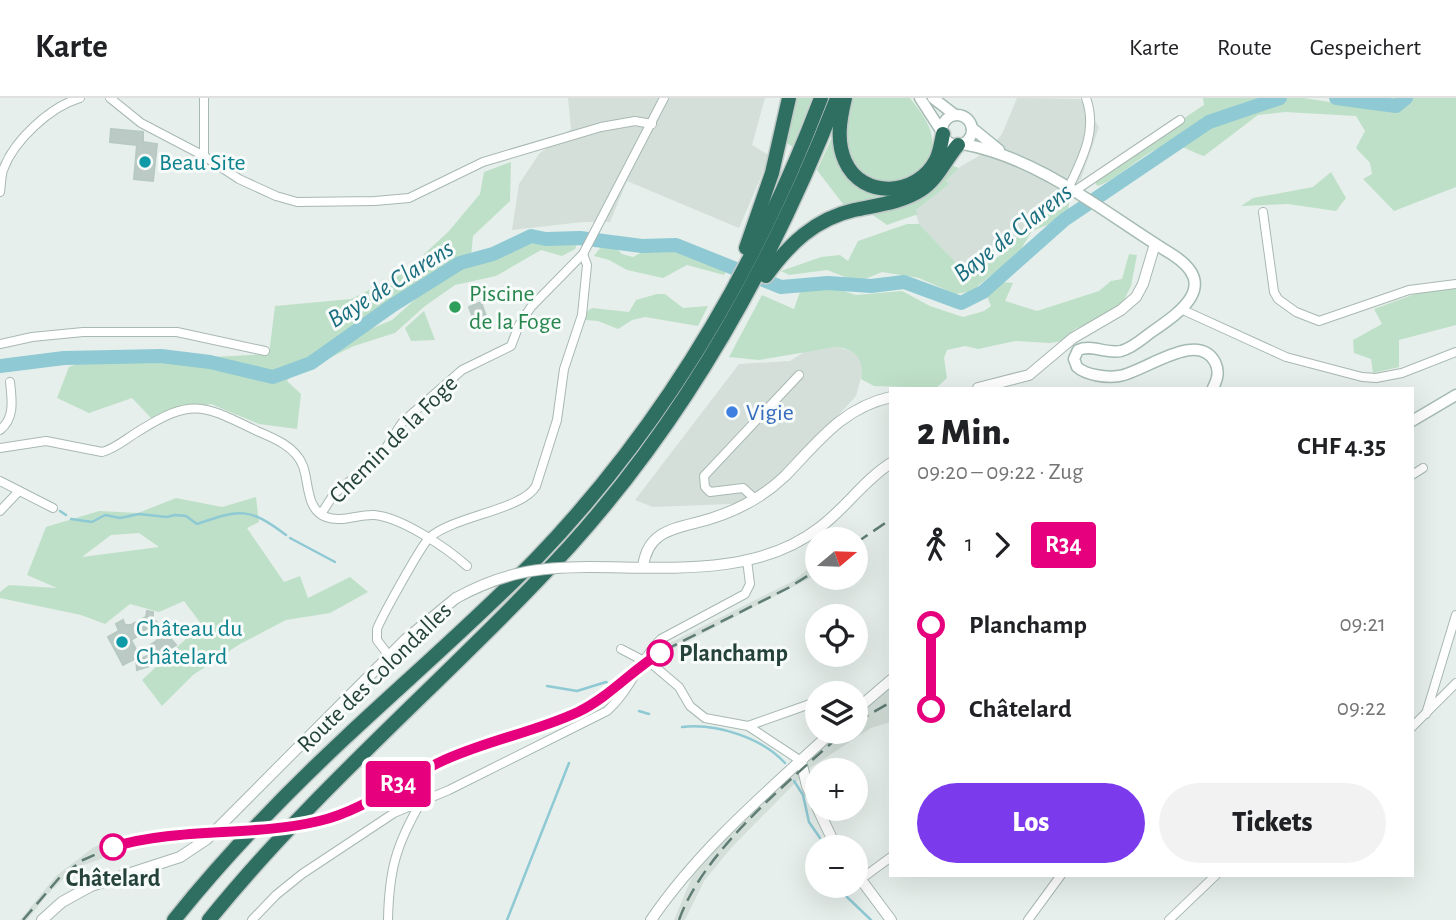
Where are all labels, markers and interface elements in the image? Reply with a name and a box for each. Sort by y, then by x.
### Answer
text: Karte [35,31,108,64]
text: Karte [1129,36,1179,60]
text: Route [1217,36,1272,60]
text: Gespeichert [1310,36,1421,60]
place label: Beau Site [159,151,246,175]
marker: Beau Site [137,154,153,170]
water label: Baye de Clarens [948,179,1077,287]
water label: Baye de Clarens [323,235,458,333]
place label: Piscine de la Foge [469,282,562,334]
marker: Piscine de la Foge [447,299,463,315]
street label: Chemin de la Foge [325,371,462,508]
place label: Vigie [746,401,794,425]
marker: Vigie [724,404,740,420]
text: 2 Min. [917,414,1010,452]
text: CHF 4.35 [1297,433,1386,459]
text: 09:20 – 09:22 · Zug [917,461,1083,484]
icon: walk [917,526,955,564]
icon: forward [983,526,1021,564]
north arrow [805,527,868,590]
map controls [805,527,868,898]
text: 1 [965,533,973,556]
text: R34 [1045,533,1082,557]
street label: Route des Colondalles [293,598,456,757]
button: locate [805,604,868,667]
text: Planchamp [969,612,1087,638]
text: 09:21 [1339,613,1386,636]
place label: Château du Châtelard [136,617,242,669]
marker: Château du Châtelard [114,634,130,650]
marker: Planchamp [647,640,673,666]
place label: Planchamp [679,642,788,666]
button: layers [805,681,868,744]
text: Châtelard [969,696,1072,722]
text: 09:22 [1337,697,1386,720]
button: + [805,758,868,821]
line badge: R34 [358,761,438,807]
text: R34 [380,772,416,796]
button: Los [917,783,1145,863]
button: Tickets [1159,783,1386,863]
marker: Châtelard [100,834,126,860]
button: − [805,835,868,898]
place label: Châtelard [66,867,161,891]

